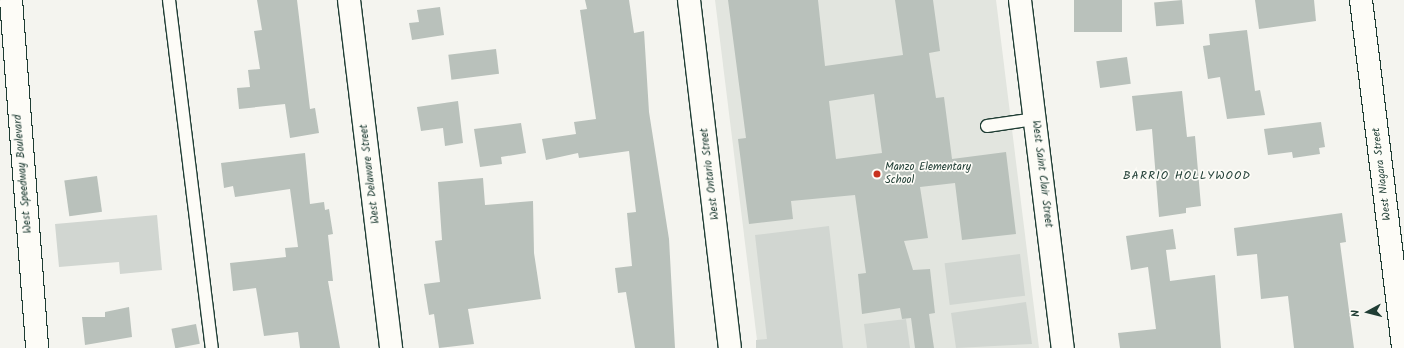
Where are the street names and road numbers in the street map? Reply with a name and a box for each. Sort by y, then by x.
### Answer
street label: West Speedway Boulevard [11,114,35,234]
street label: West Saint Clair Street [1029,120,1055,228]
street label: West Delaware Street [357,123,383,225]
street label: West Ontario Street [698,127,722,221]
street label: West Niagara Street [1370,127,1394,221]

